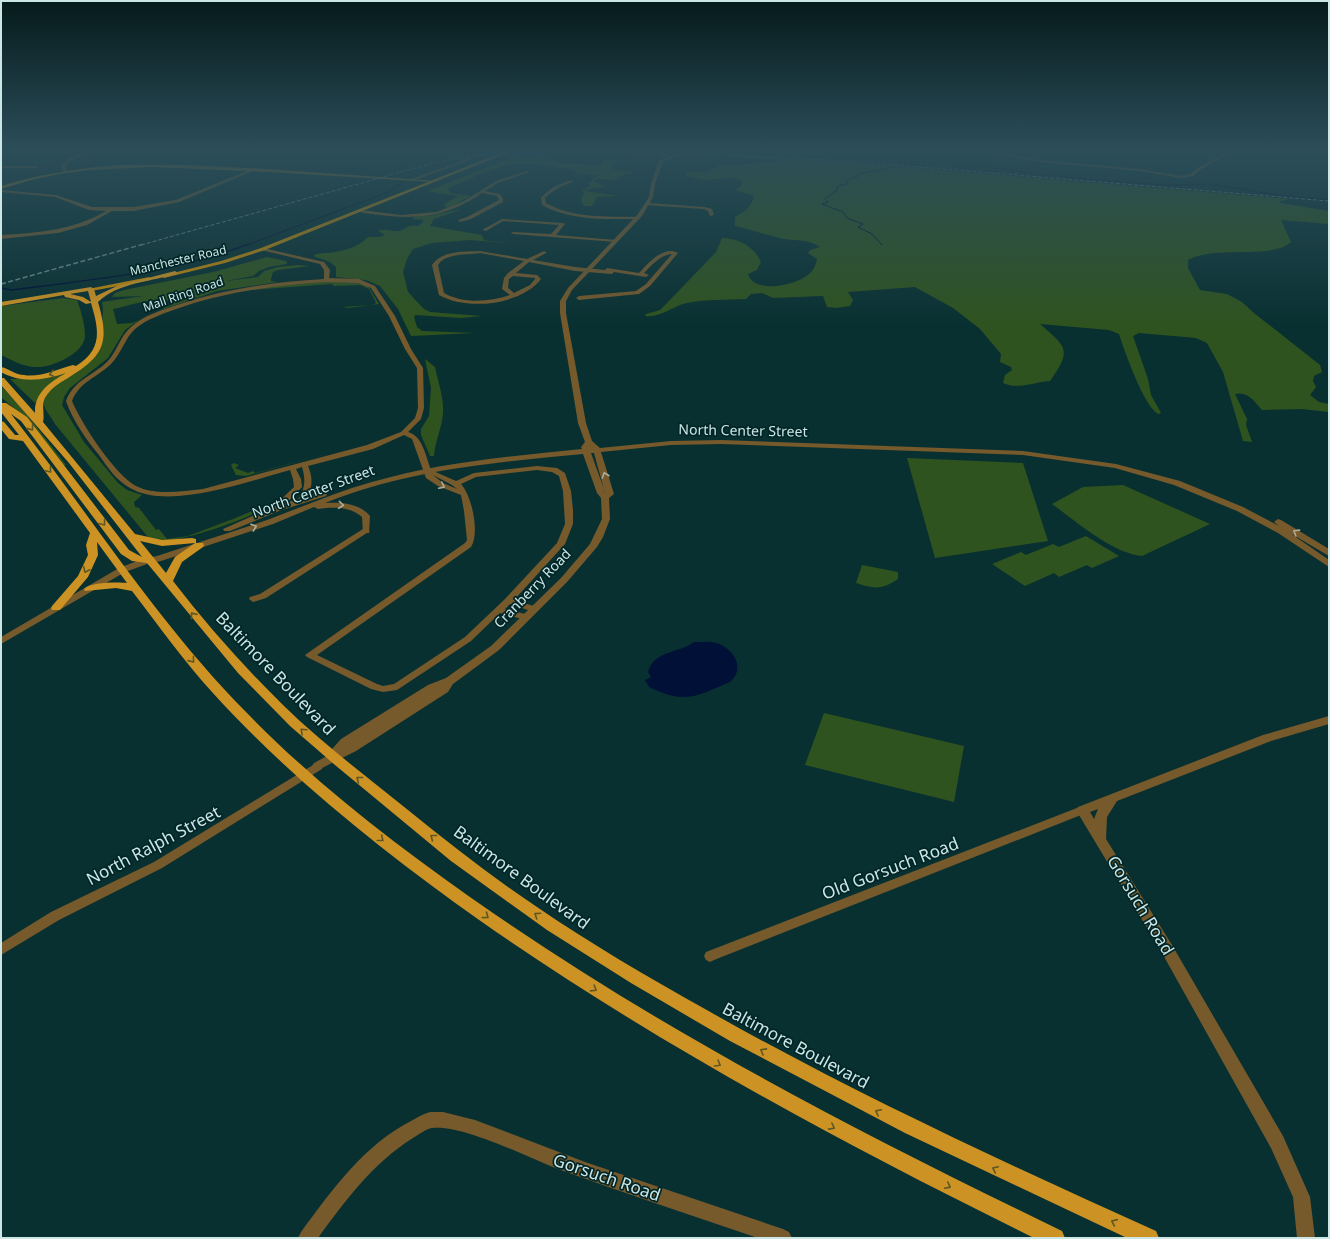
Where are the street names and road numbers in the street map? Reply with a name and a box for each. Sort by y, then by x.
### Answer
street label: Manchester Road [128,241,228,279]
street label: Mall Ring Road [140,272,226,316]
street label: North Center Street [678,419,808,441]
street label: North Center Street [249,460,377,522]
street label: Cranberry Road [489,544,575,632]
street label: Baltimore Boulevard [211,606,341,740]
street label: North Ralph Street [82,800,224,890]
street label: Baltimore Boulevard [449,820,595,934]
street label: Old Gorsuch Road [818,831,962,905]
street label: Gorsuch Road [1102,851,1180,959]
street label: Baltimore Boulevard [719,997,873,1093]
street label: Gorsuch Road [550,1148,664,1206]

